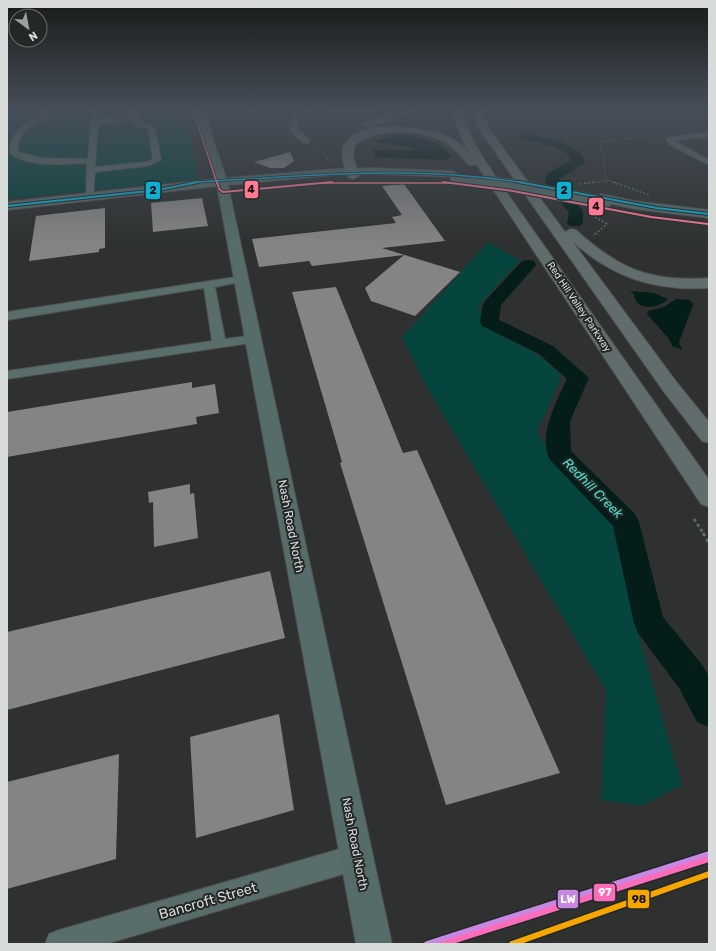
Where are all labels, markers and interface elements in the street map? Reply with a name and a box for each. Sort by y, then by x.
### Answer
north arrow [8,8,48,48]
text: N [26,28,40,44]
line badge: 4 [244,180,259,199]
line badge: 2 [145,181,161,200]
line badge: 2 [556,181,572,200]
text: 4 [247,183,255,196]
text: 2 [149,184,157,197]
text: 2 [560,184,568,197]
line badge: 4 [588,197,604,216]
text: 4 [592,200,600,213]
street label: Red Hill Valley Parkway [544,260,614,355]
water label: Redhill Creek [560,455,626,521]
street label: Nash Road North [275,478,307,574]
street label: Nash Road North [339,796,371,892]
street label: Bancroft Street [157,879,259,923]
line badge: 97 [593,883,616,902]
text: 97 [598,886,612,899]
line badge: LW [557,889,579,909]
line badge: 98 [627,889,650,909]
text: LW [560,893,576,906]
text: 98 [632,893,646,906]

